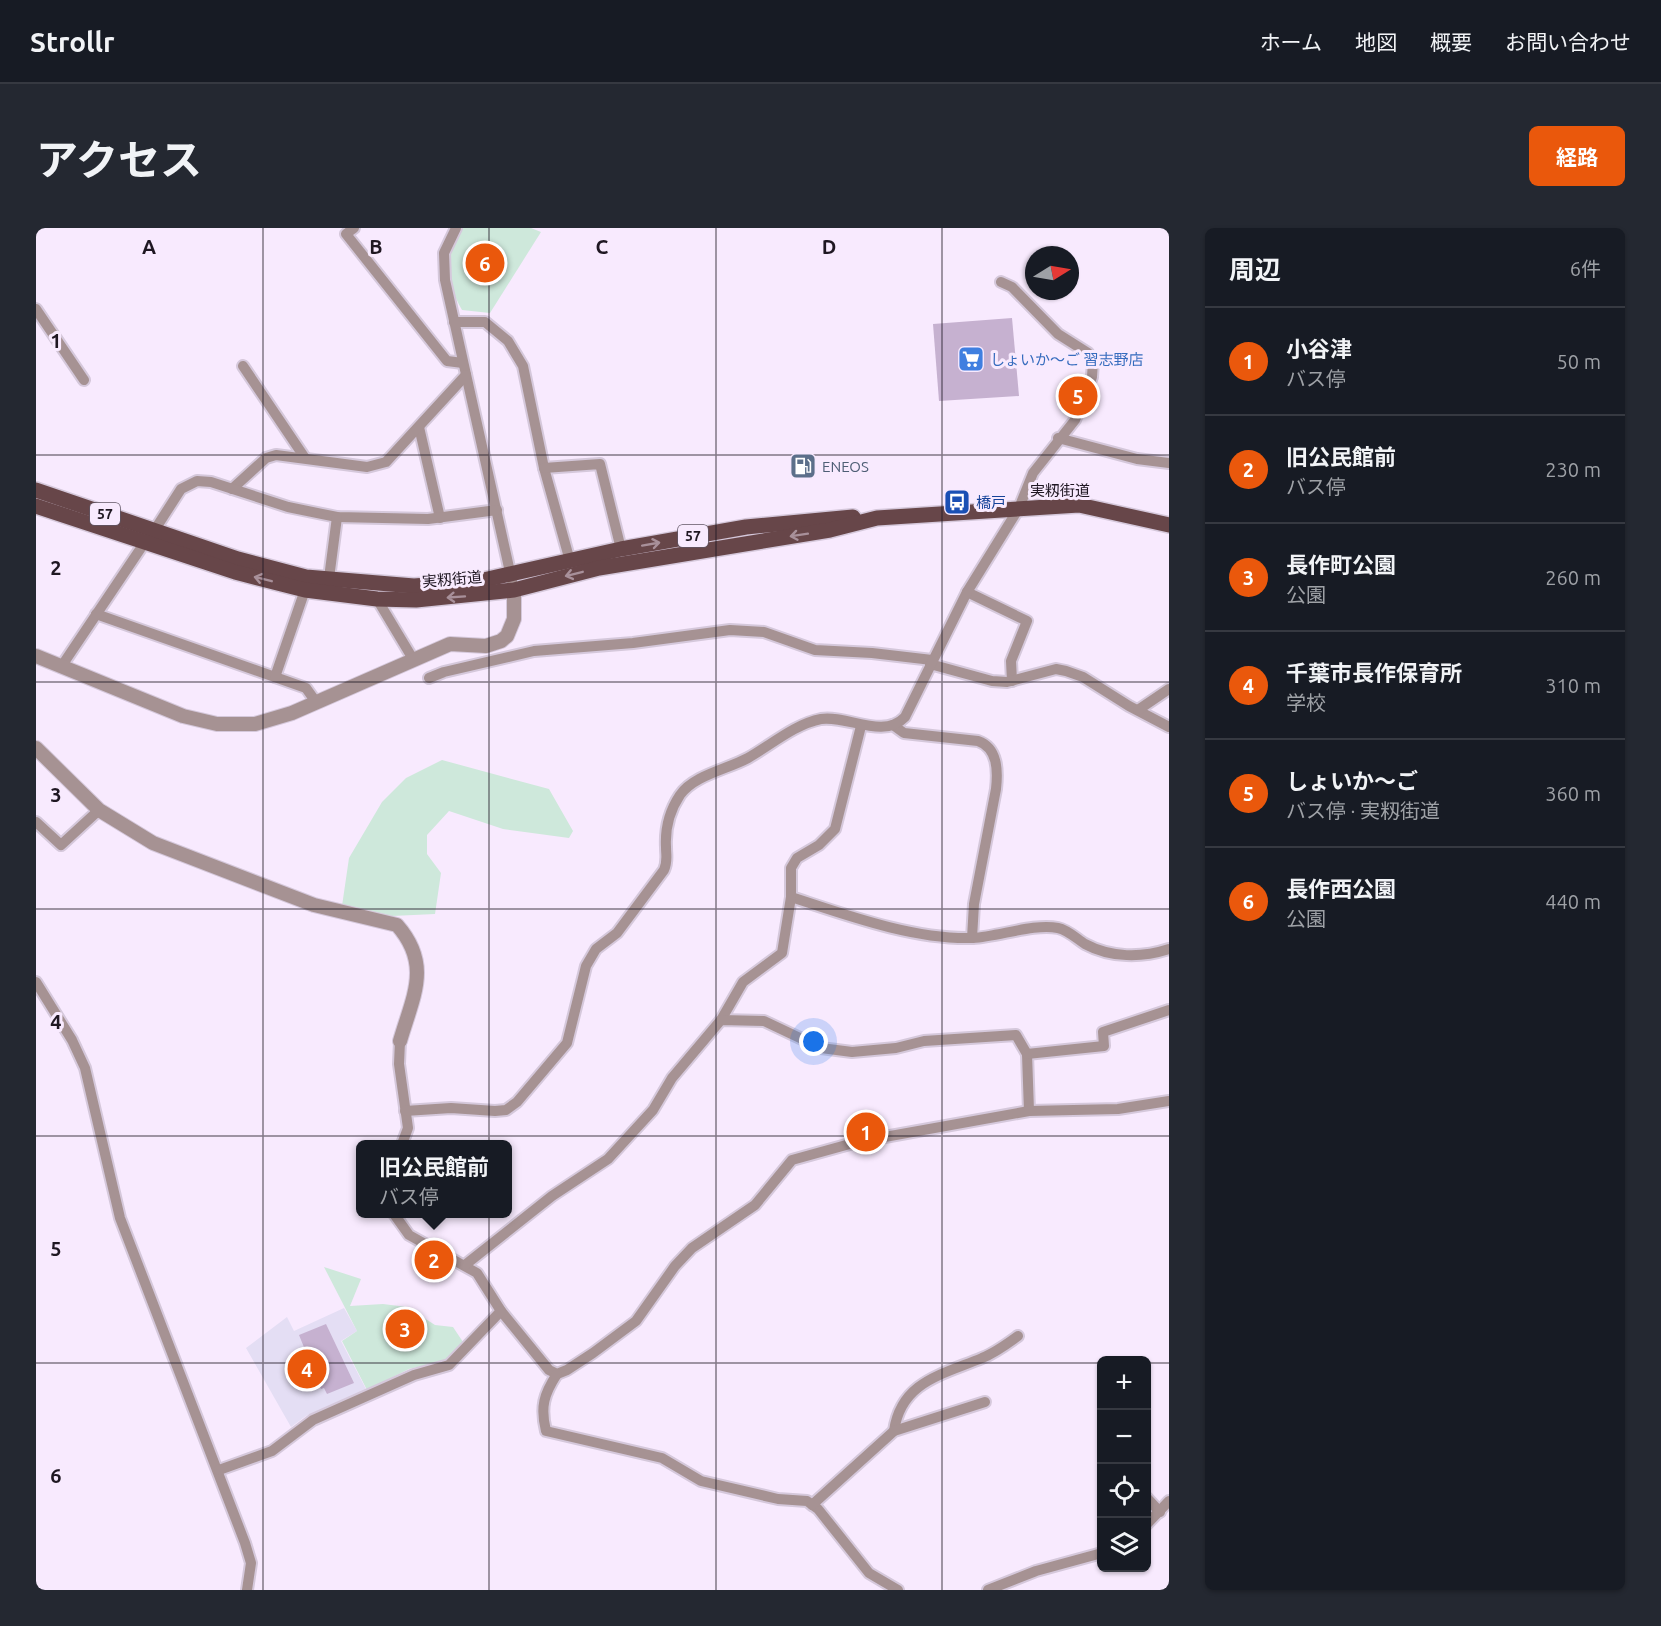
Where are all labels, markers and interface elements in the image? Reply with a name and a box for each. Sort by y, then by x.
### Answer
text: Strollr [30,26,115,57]
text: ホーム [1260,30,1322,54]
text: 地図 [1355,30,1397,54]
text: 概要 [1430,30,1472,54]
text: お問い合わせ [1505,30,1631,54]
button: 経路 [1529,126,1625,186]
text: アクセス [36,136,202,183]
text: A [142,235,156,258]
text: B [369,235,383,258]
text: C [596,235,609,258]
text: D [822,235,836,258]
pin: 6 [466,240,504,285]
north arrow [1025,246,1079,300]
text: 周辺 [1229,255,1281,284]
text: 6件 [1570,257,1601,280]
text: 1 [50,329,62,352]
text: 小谷津 [1286,336,1352,361]
supermarket icon: しょいか～ご 習志野店 [956,344,986,374]
text: 1 [1243,350,1254,373]
text: 50 m [1557,350,1601,373]
place label: しょいか～ご 習志野店 [990,351,1143,368]
text: バス停 [1286,367,1346,390]
pin: 5 [1058,374,1098,418]
text: 旧公民館前 [1286,444,1396,469]
fuel station icon: ENEOS [788,451,818,481]
place label: ENEOS [822,458,869,475]
text: 2 [1243,458,1254,481]
text: 230 m [1545,458,1601,481]
text: バス停 [1286,475,1346,498]
street label: 実籾街道 [1030,482,1090,499]
bus stop icon: 橋戸 [942,487,972,517]
place label: 橋戸 [976,494,1006,511]
road number: 57 [90,503,120,525]
road number: 57 [678,525,708,547]
one-way arrow [790,529,810,540]
one-way arrow [640,538,660,549]
text: 長作町公園 [1286,552,1396,577]
text: 2 [50,556,62,579]
text: 3 [1243,566,1254,589]
text: 260 m [1545,566,1601,589]
street label: 実籾街道 [421,568,483,590]
one-way arrow [565,569,584,581]
one-way arrow [253,573,272,585]
text: 公園 [1286,583,1326,606]
one-way arrow [446,592,466,603]
text: 千葉市長作保育所 [1286,660,1462,685]
text: 4 [1243,674,1254,697]
text: 310 m [1545,674,1601,697]
text: 学校 [1286,691,1326,714]
text: しょいか〜ご [1286,768,1418,793]
text: 5 [1243,782,1254,805]
text: 360 m [1545,782,1601,805]
text: 3 [50,783,62,806]
text: バス停 · 実籾街道 [1286,799,1440,822]
text: 長作西公園 [1286,876,1396,901]
text: 6 [1243,890,1254,913]
text: 440 m [1545,890,1601,913]
text: 公園 [1286,907,1326,930]
text: 4 [50,1010,62,1033]
your location [799,1027,828,1056]
pin: 1 [846,1110,886,1154]
popup [356,1140,512,1218]
text: 旧公民館前 [379,1154,489,1179]
text: バス停 [379,1185,439,1208]
text: 5 [50,1237,62,1260]
pin: 2 [414,1238,454,1282]
pin: 3 [386,1306,424,1352]
pin: 4 [288,1346,326,1392]
map controls [1097,1356,1151,1572]
button: + [1097,1356,1151,1410]
button: − [1097,1410,1151,1464]
text: 6 [50,1464,62,1487]
button: locate [1097,1464,1151,1518]
button: layers [1097,1518,1151,1572]

